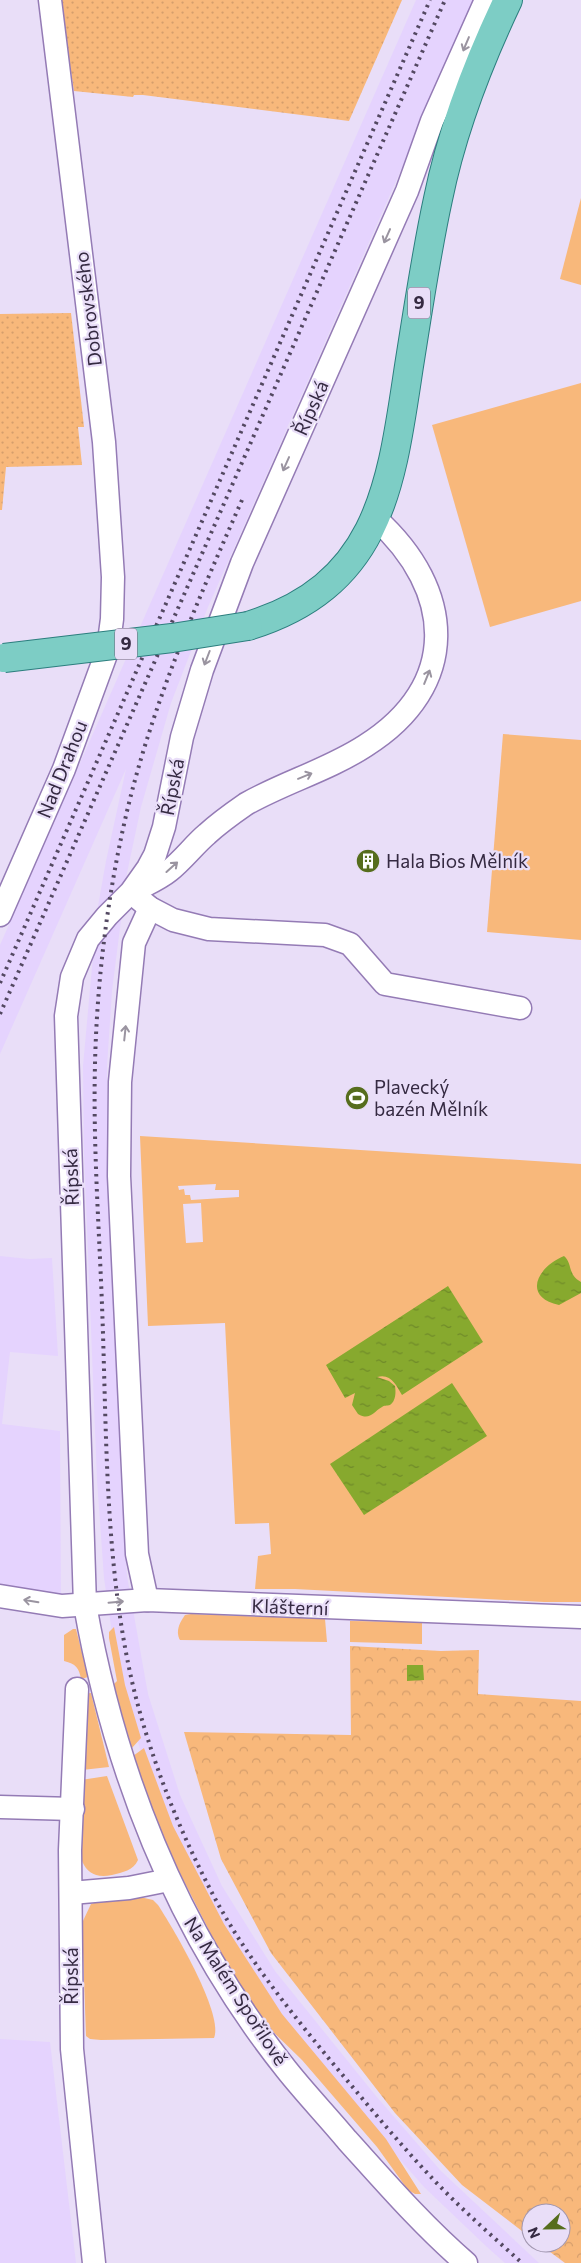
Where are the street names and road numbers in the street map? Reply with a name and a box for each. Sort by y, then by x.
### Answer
street label: Dobrovského [69,250,106,368]
road number: 9 [408,288,430,318]
street label: Řípská [288,377,333,439]
road number: 9 [115,629,137,660]
street label: Nad Drahou [32,717,92,821]
street label: Řípská [155,757,188,817]
street label: Řípská [58,1148,83,1206]
street label: Klášterní [251,1594,330,1619]
street label: Na Malém Spořilově [180,1912,293,2069]
street label: Řípská [59,1947,82,2005]

